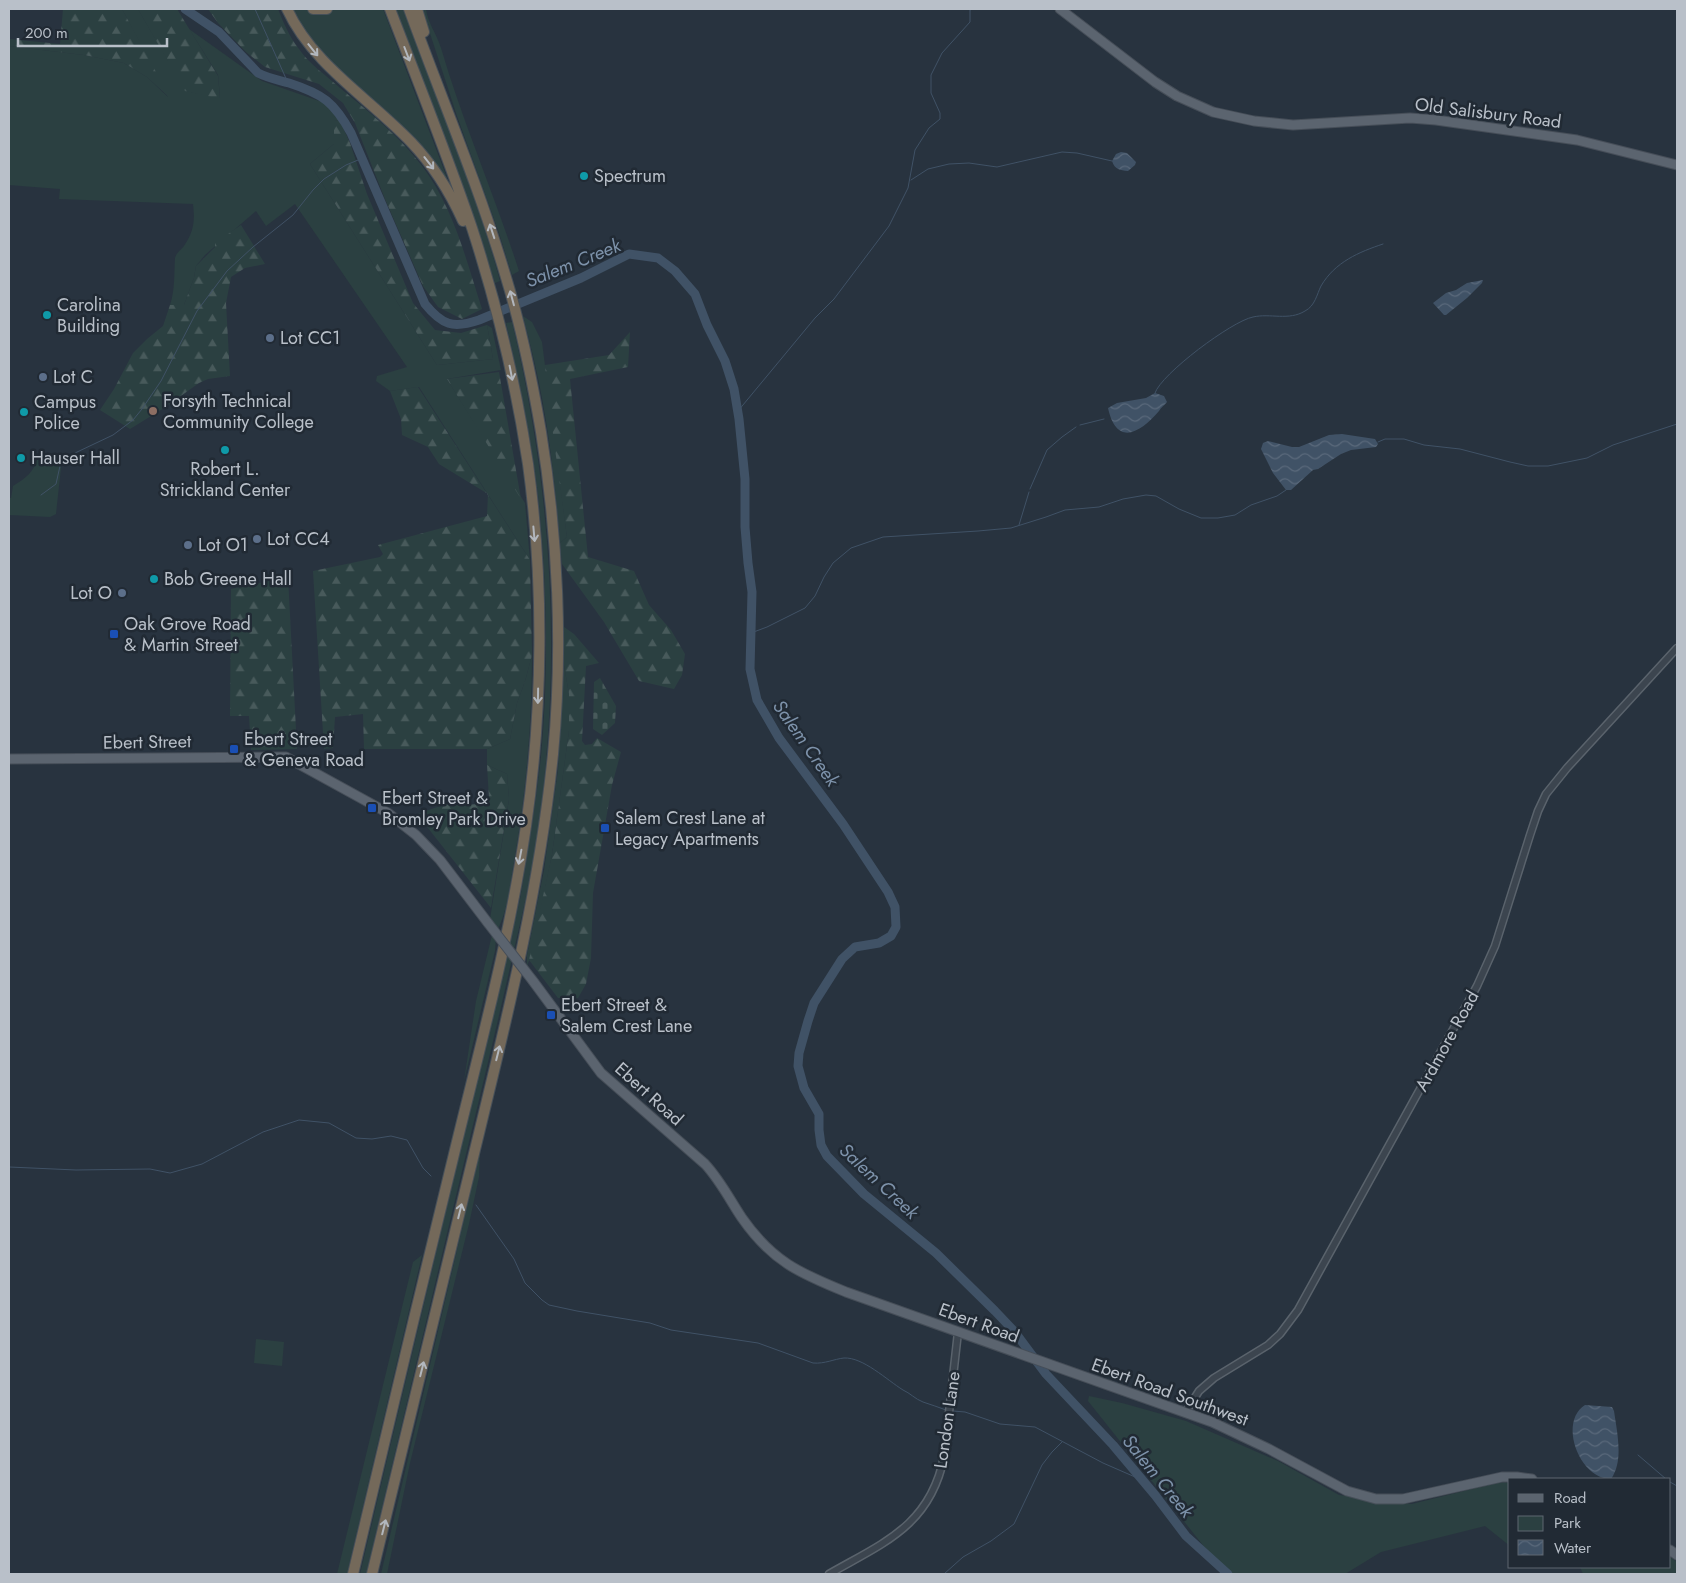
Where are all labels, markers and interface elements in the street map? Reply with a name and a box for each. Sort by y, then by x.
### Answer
scale bar [18,15,166,47]
text: 200 m [25,22,68,44]
one-way arrow [308,43,319,56]
one-way arrow [403,46,412,62]
street label: Old Salisbury Road [1413,91,1563,135]
one-way arrow [424,156,434,170]
place label: Spectrum [594,163,666,189]
marker: Spectrum [578,170,590,182]
one-way arrow [486,224,496,240]
water label: Salem Creek [521,231,625,294]
one-way arrow [507,291,516,307]
place label: Carolina Building [57,292,121,339]
marker: Carolina Building [41,309,53,321]
place label: Lot CC1 [280,325,340,351]
marker: Lot CC1 [264,332,276,344]
place label: Lot C [53,364,93,390]
one-way arrow [507,364,517,380]
marker: Lot C [37,371,49,383]
place label: Forsyth Technical Community College [163,388,314,435]
place label: Campus Police [34,389,96,436]
marker: Forsyth Technical Community College [147,405,159,417]
marker: Campus Police [18,406,30,418]
marker: Robert L. Strickland Center [219,444,231,456]
place label: Hauser Hall [31,445,120,471]
marker: Hauser Hall [15,452,27,464]
place label: Robert L. Strickland Center [160,456,291,503]
one-way arrow [529,525,539,541]
place label: Lot CC4 [267,526,330,552]
place label: Lot O1 [198,532,248,558]
marker: Lot CC4 [251,533,263,545]
marker: Lot O1 [182,539,194,551]
place label: Bob Greene Hall [164,566,292,592]
marker: Bob Greene Hall [148,573,160,585]
place label: Lot O [70,580,112,606]
marker: Lot O [116,587,128,599]
place label: Oak Grove Road & Martin Street [124,611,251,658]
marker: Oak Grove Road & Martin Street [108,628,120,640]
one-way arrow [533,688,543,704]
water label: Salem Creek [766,694,846,793]
place label: Ebert Street & Geneva Road [244,726,364,773]
street label: Ebert Street [103,728,192,756]
marker: Ebert Street & Geneva Road [228,743,240,755]
place label: Ebert Street & Bromley Park Drive [382,785,526,832]
marker: Ebert Street & Bromley Park Drive [366,802,378,814]
place label: Salem Crest Lane at Legacy Apartments [615,805,765,852]
marker: Salem Crest Lane at Legacy Apartments [599,822,611,834]
one-way arrow [515,849,525,865]
street label: Ardmore Road [1409,986,1485,1096]
place label: Ebert Street & Salem Crest Lane [561,992,692,1039]
marker: Ebert Street & Salem Crest Lane [545,1009,557,1021]
one-way arrow [494,1046,503,1062]
street label: Ebert Road [609,1056,689,1132]
water label: Salem Creek [833,1137,926,1226]
one-way arrow [456,1203,465,1219]
street label: Ebert Road [935,1296,1023,1350]
street label: Ebert Road Southwest [1088,1352,1253,1433]
one-way arrow [418,1361,427,1377]
street label: London Lane [927,1370,967,1470]
water label: Salem Creek [1116,1429,1201,1524]
legend [1508,1478,1671,1568]
text: Road [1554,1487,1586,1509]
text: Park [1554,1512,1581,1534]
one-way arrow [380,1519,389,1535]
text: Water [1554,1537,1592,1559]

